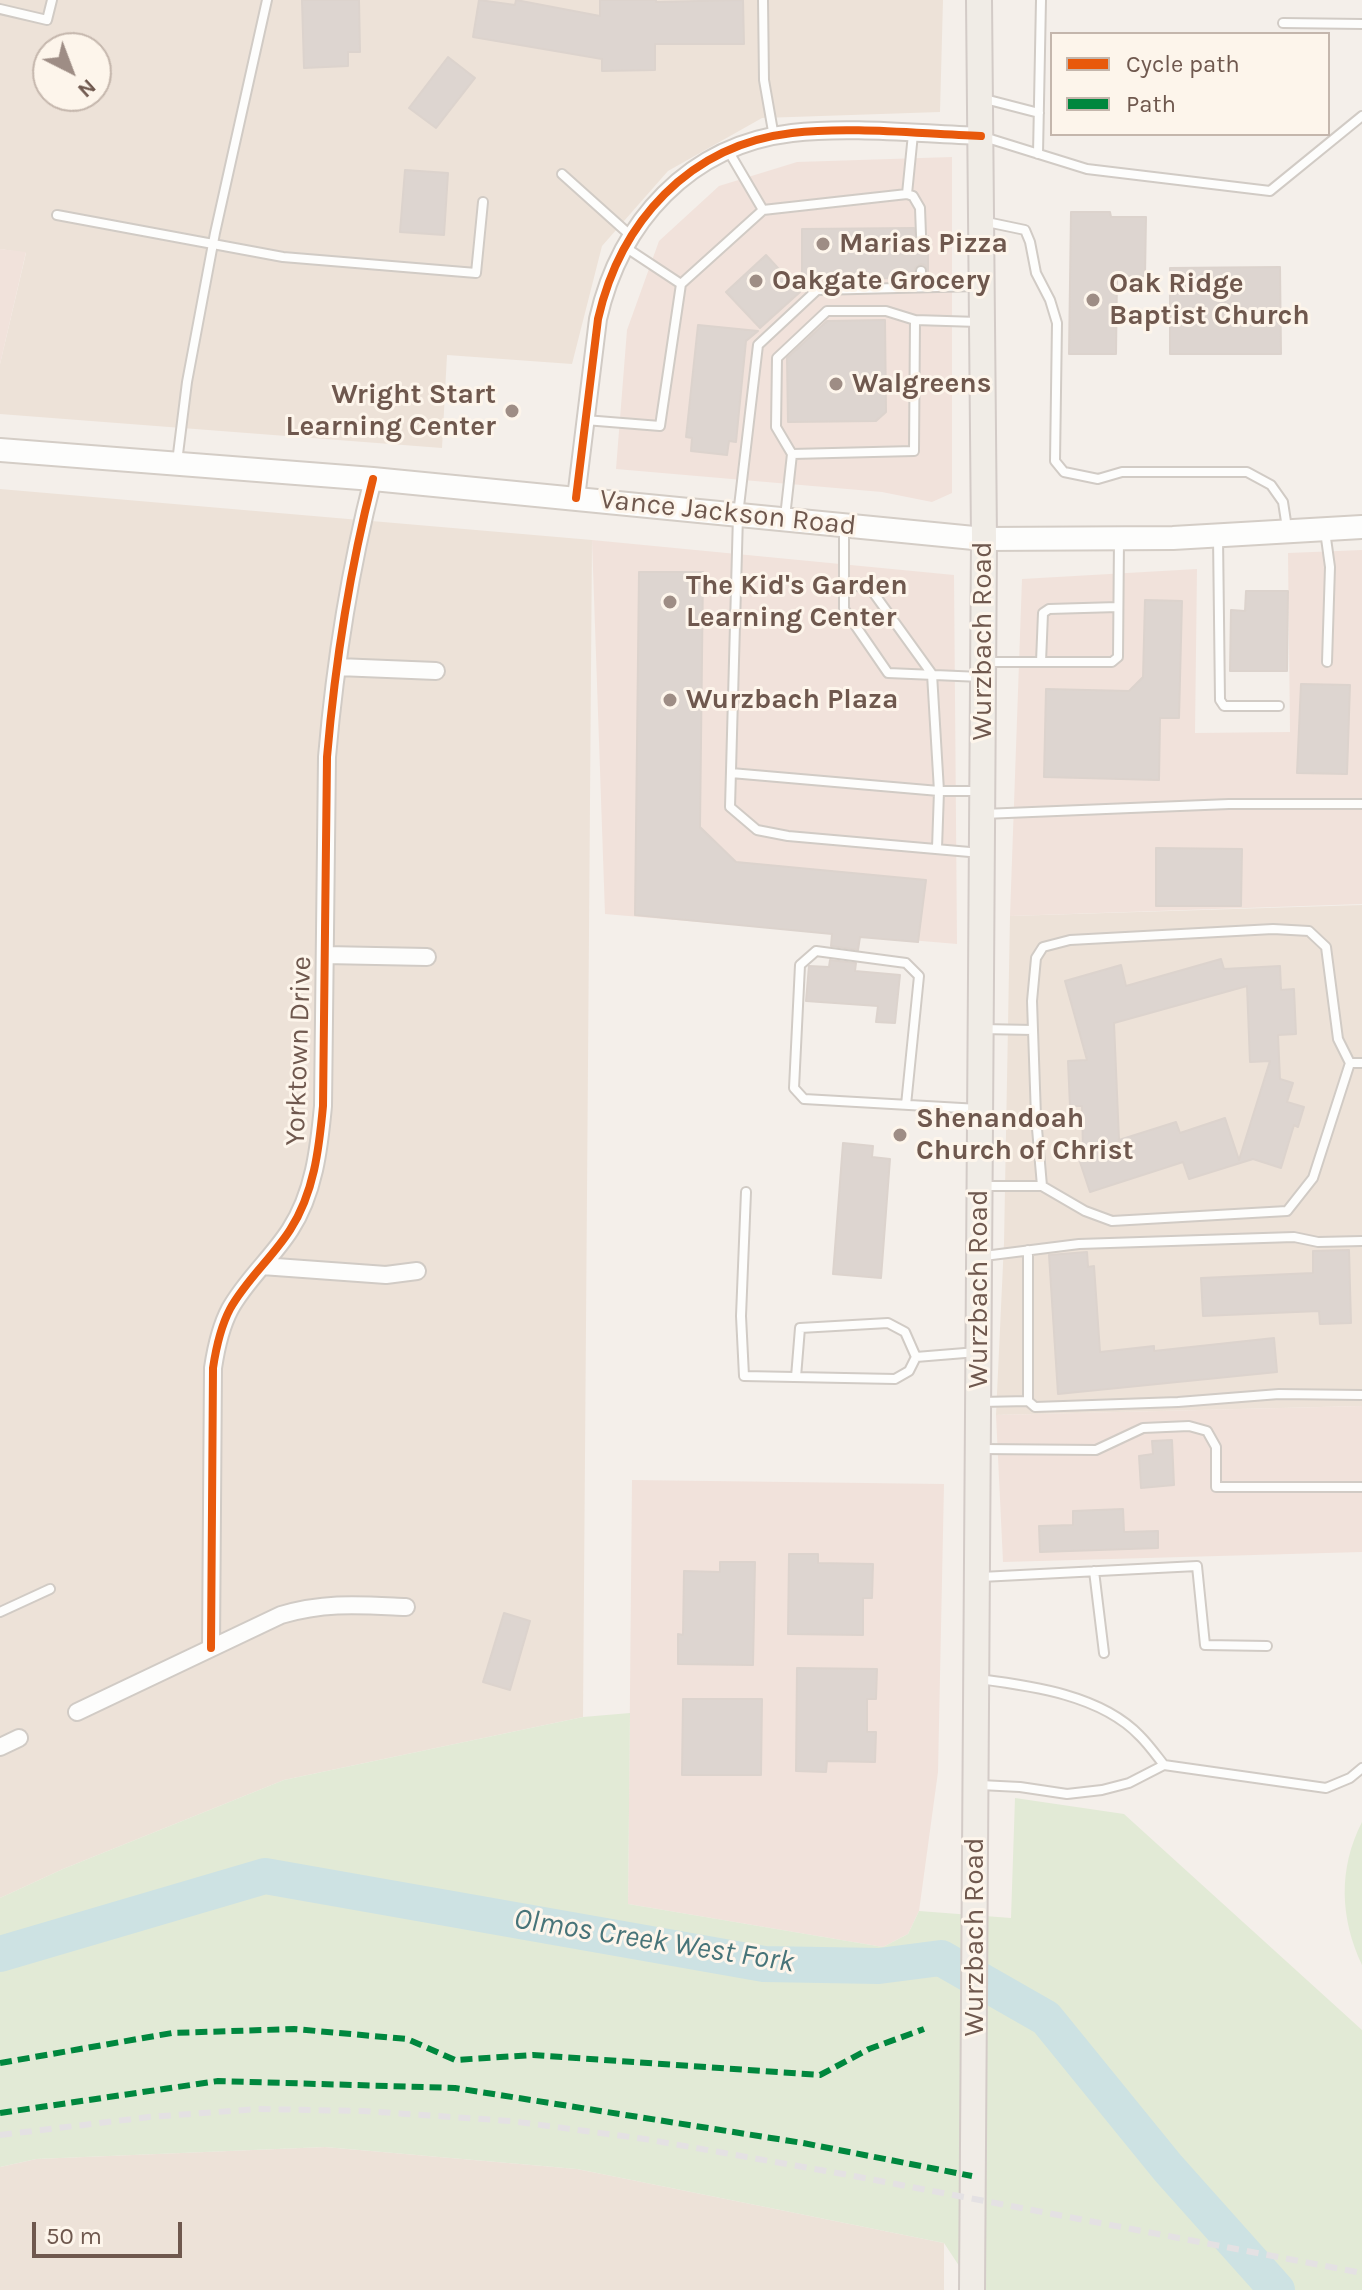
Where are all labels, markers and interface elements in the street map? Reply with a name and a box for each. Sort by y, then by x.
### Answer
north arrow [32,32,112,112]
legend [1050,32,1330,136]
text: Cycle path [1126,50,1240,78]
text: N [72,73,101,103]
text: Path [1126,90,1176,118]
place label: Marias Pizza [839,227,1008,261]
marker: Marias Pizza [814,235,832,253]
place label: Oakgate Grocery [772,264,990,298]
place label: Oak Ridge Baptist Church [1109,267,1310,333]
marker: Oakgate Grocery [747,272,765,290]
marker: Oak Ridge Baptist Church [1084,291,1102,309]
place label: Walgreens [852,367,991,401]
marker: Walgreens [827,375,845,393]
place label: Wright Start Learning Center [286,378,496,444]
marker: Wright Start Learning Center [503,402,521,420]
street label: Vance Jackson Road [598,483,858,543]
street label: Wurzbach Road [966,541,1000,741]
place label: The Kid's Garden Learning Center [686,569,908,635]
marker: The Kid's Garden Learning Center [661,593,679,611]
place label: Wurzbach Plaza [686,683,898,717]
marker: Wurzbach Plaza [661,691,679,709]
street label: Yorktown Drive [279,956,319,1146]
place label: Shenandoah Church of Christ [916,1102,1133,1168]
marker: Shenandoah Church of Christ [891,1126,909,1144]
street label: Wurzbach Road [962,1189,996,1389]
street label: Wurzbach Road [958,1837,992,2037]
water label: Olmos Creek West Fork [511,1901,797,1981]
scale bar [36,2206,186,2256]
text: 50 m [46,2222,102,2250]

